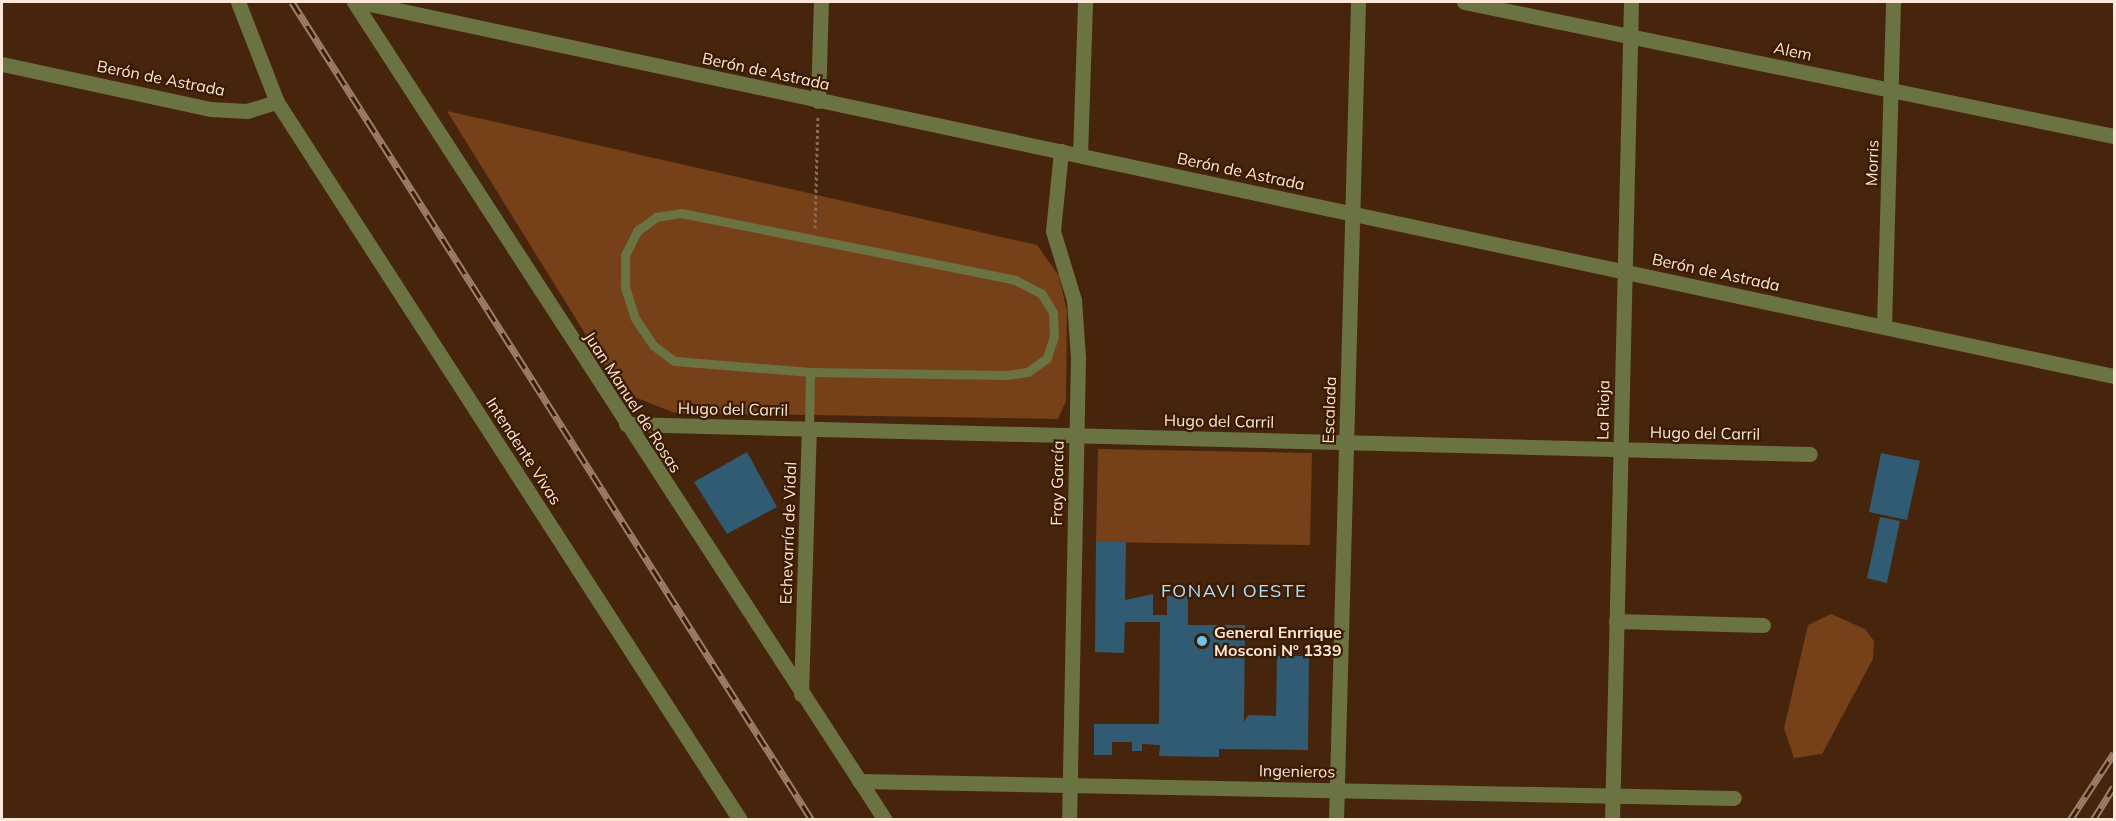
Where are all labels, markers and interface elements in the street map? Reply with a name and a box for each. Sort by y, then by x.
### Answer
street label: Alem [1772,38,1814,64]
street label: Berón de Astrada [700,48,832,94]
street label: Berón de Astrada [95,56,227,100]
street label: Morris [1862,140,1882,186]
street label: Berón de Astrada [1175,148,1307,194]
street label: Berón de Astrada [1650,249,1782,295]
street label: Juan Manuel de Rosas [580,328,686,476]
street label: Escalada [1318,376,1340,444]
street label: La Rioja [1593,380,1613,440]
street label: Intendente Vivas [482,394,566,508]
street label: Hugo del Carril [678,398,788,420]
street label: Hugo del Carril [1164,410,1274,432]
street label: Hugo del Carril [1650,422,1760,444]
street label: Fray García [1047,440,1067,526]
street label: Echevarría de Vidal [776,461,800,605]
district label: FONAVI OESTE [1161,580,1307,602]
place label: General Enrrique Mosconi Nº 1339 [1214,622,1342,660]
marker: General Enrrique Mosconi Nº 1339 [1195,634,1209,648]
street label: Ingenieros [1259,761,1335,781]

